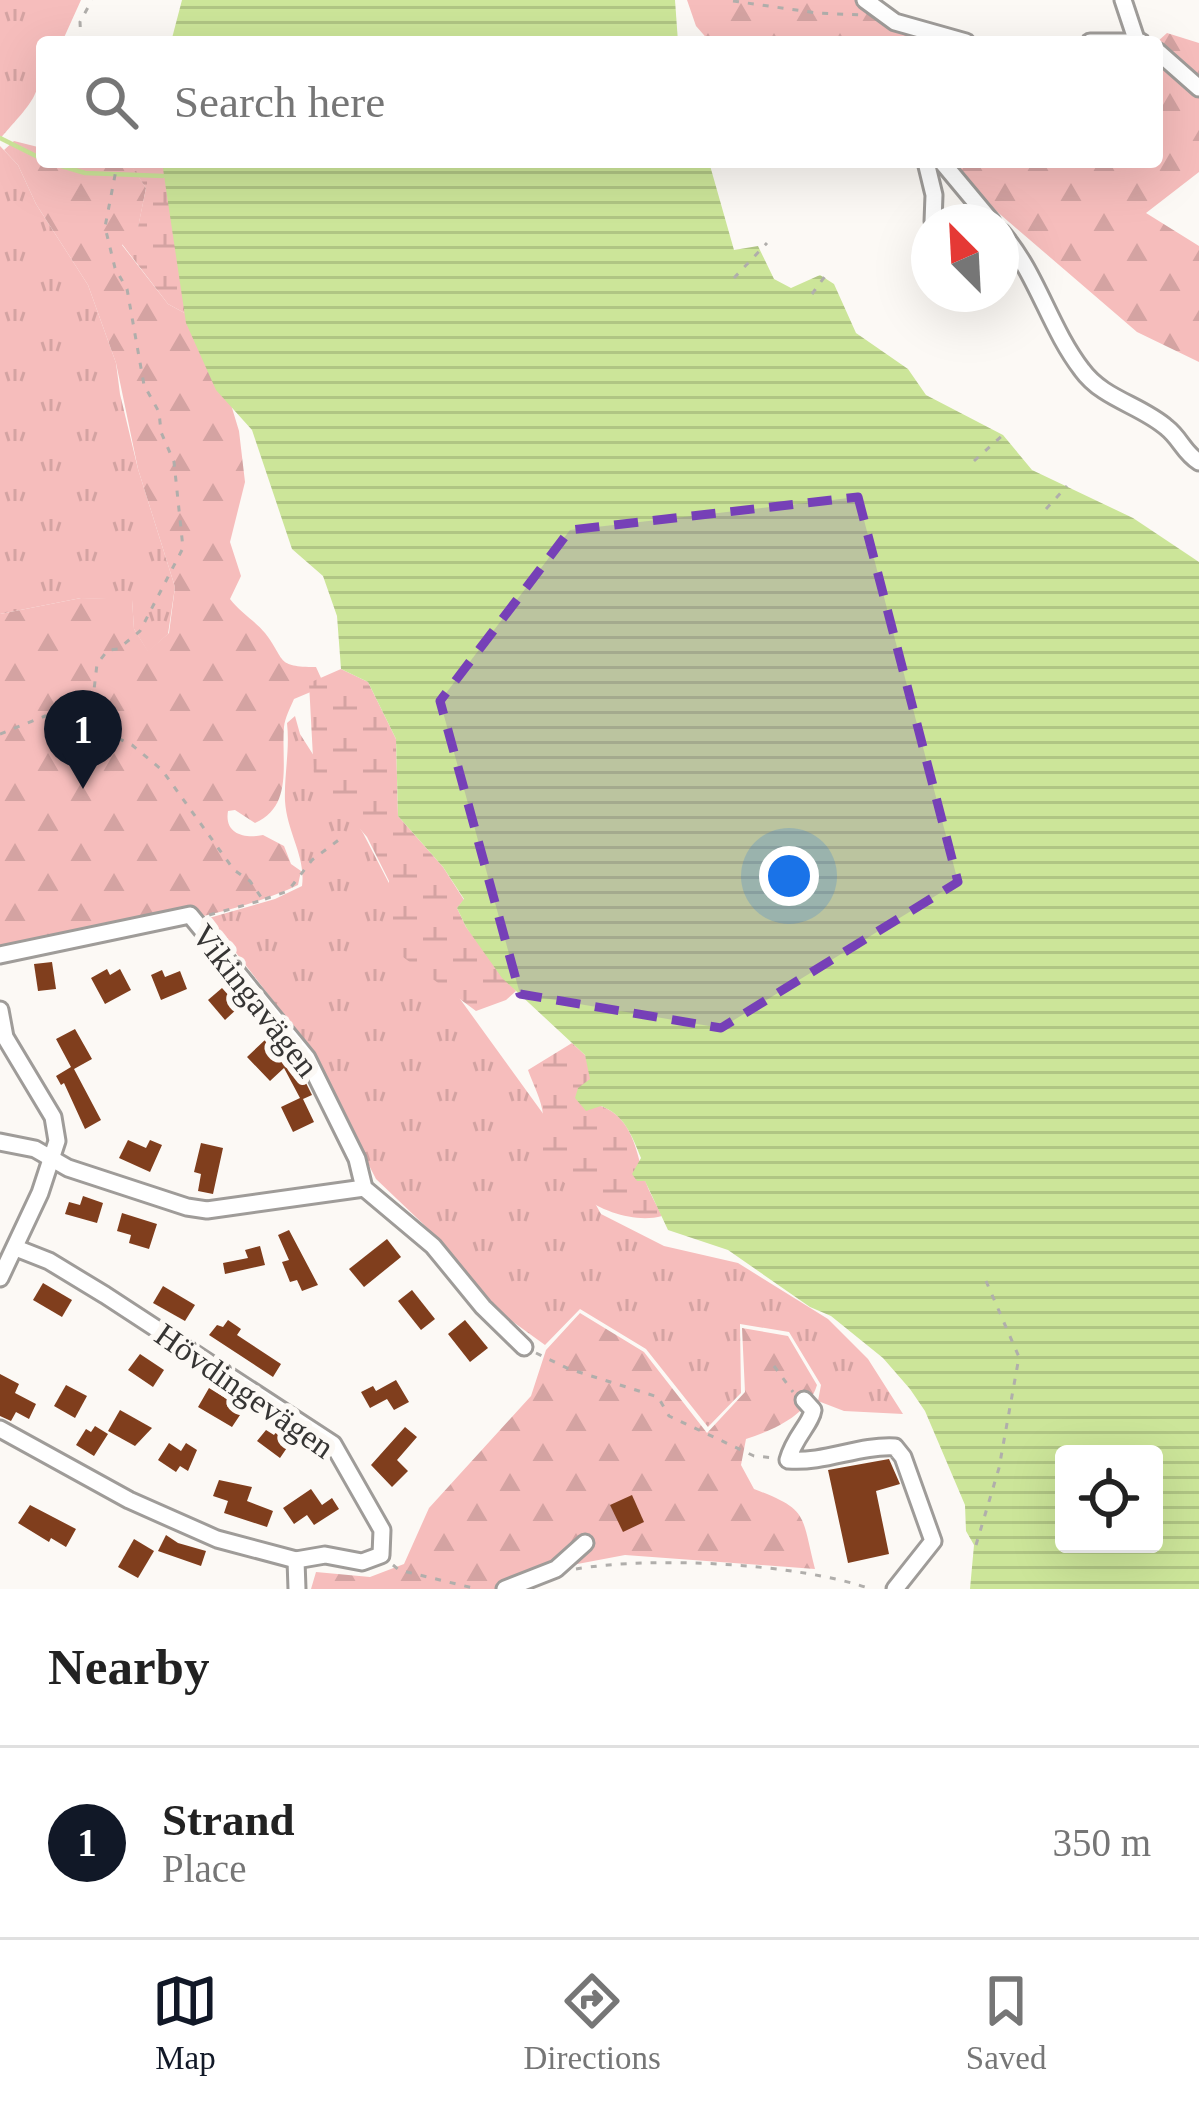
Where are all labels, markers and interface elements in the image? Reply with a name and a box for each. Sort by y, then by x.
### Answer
search box [36,36,1163,168]
icon: search [78,69,144,135]
text: Search here [174,77,385,127]
north arrow [911,204,1019,312]
pin: 1 [44,690,122,789]
your location [759,846,819,906]
street label: Vikingavägen [185,917,326,1084]
street label: Hövdingevägen [149,1316,340,1465]
map controls [1055,1445,1163,1553]
button: locate [1055,1445,1163,1553]
text: Nearby [48,1639,209,1695]
text: Strand [162,1795,295,1845]
text: 1 [77,1821,97,1864]
text: 350 m [1052,1821,1151,1864]
text: Place [162,1847,246,1890]
tab: Map [152,1968,218,2077]
tab: Directions [523,1968,661,2077]
tab: Saved [966,1968,1047,2077]

